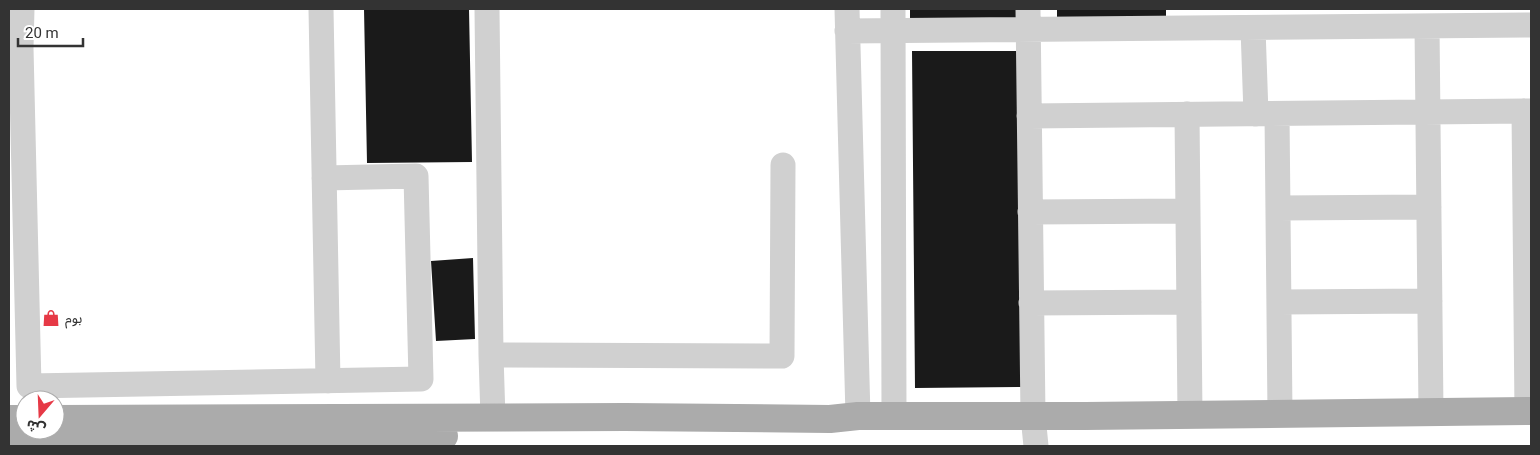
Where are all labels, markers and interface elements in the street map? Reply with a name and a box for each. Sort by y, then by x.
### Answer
scale bar [18,15,82,47]
text: 20 m [25,24,59,42]
shop icon: بوم [41,308,61,328]
place label: بوم [65,310,82,329]
north arrow [15,390,65,440]
text: ش [24,417,47,438]

